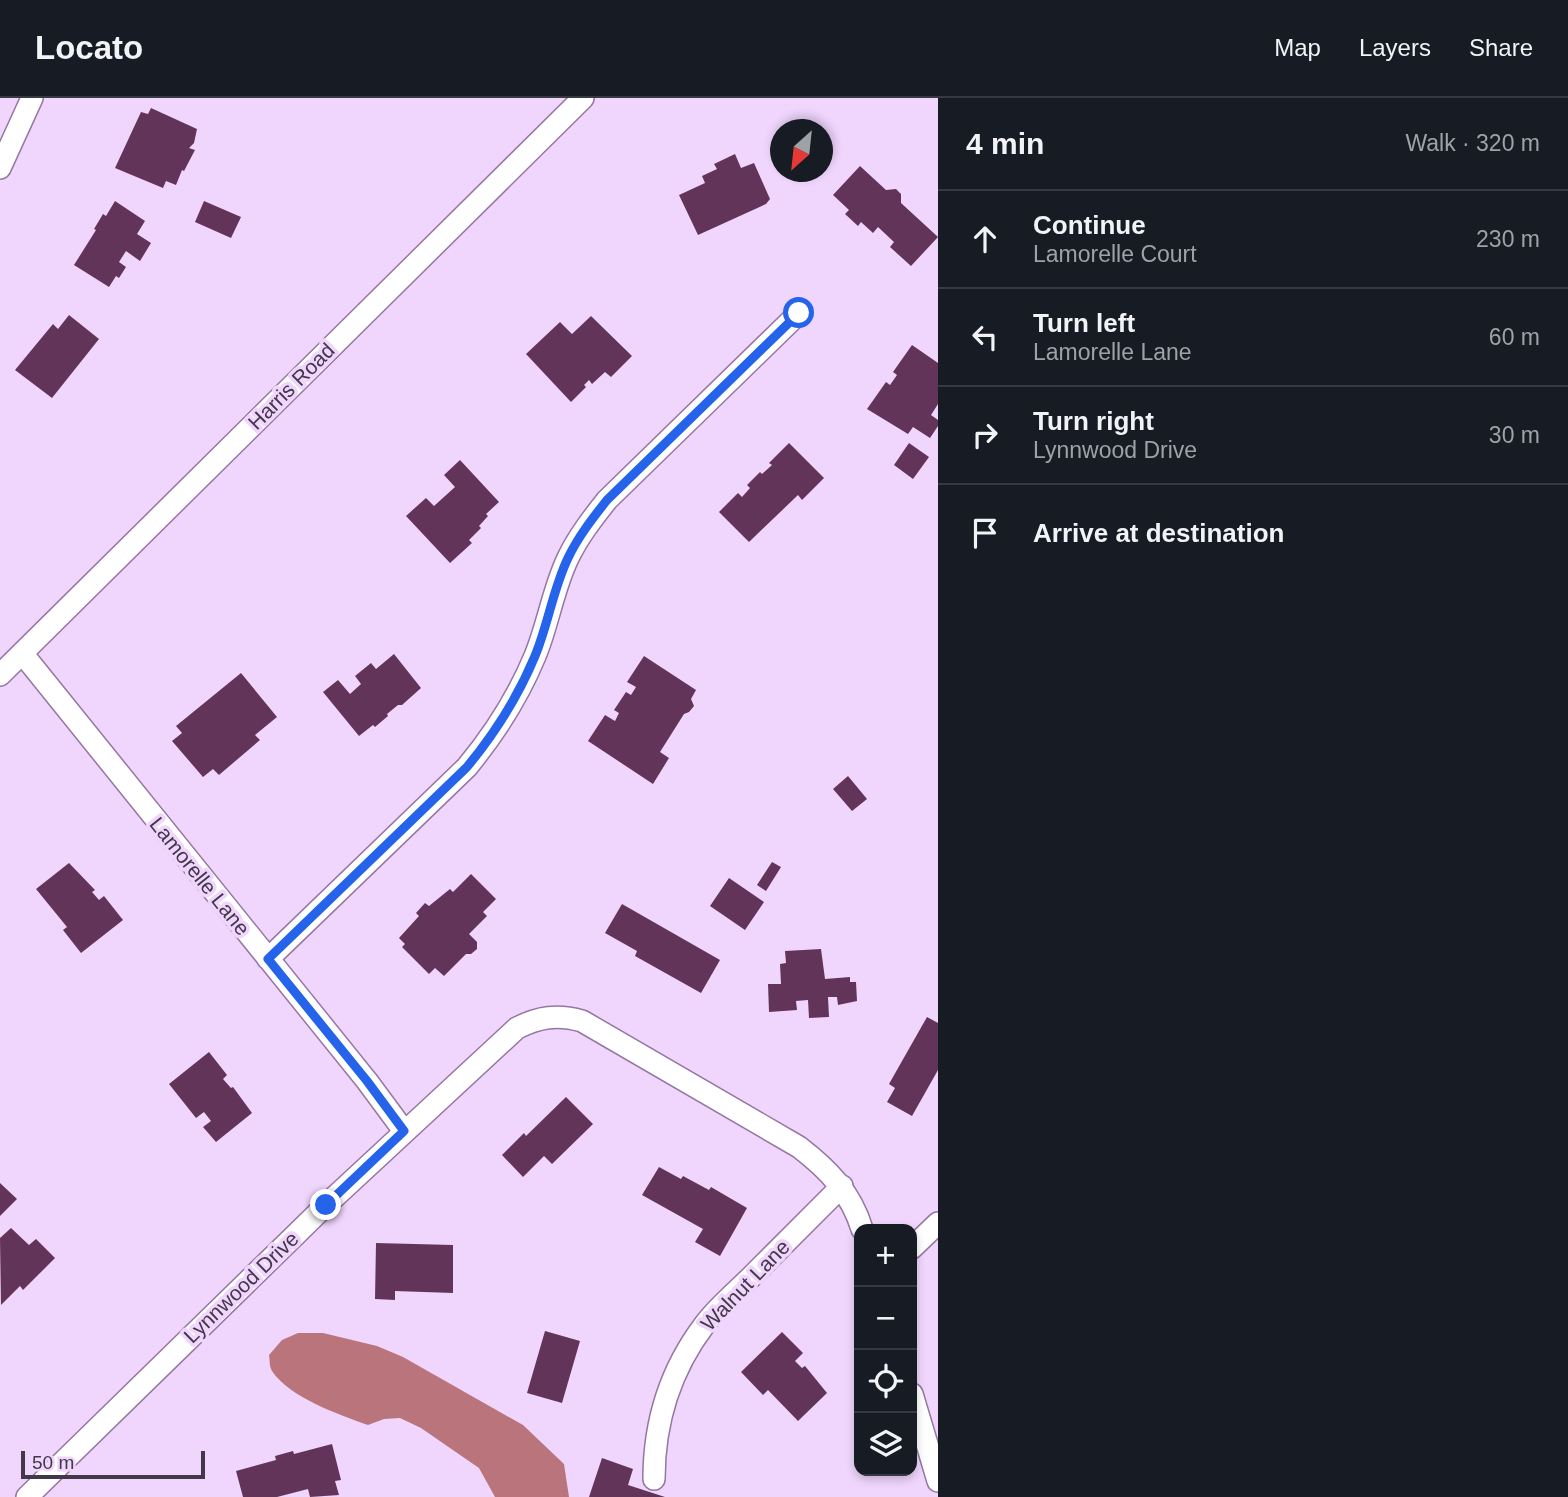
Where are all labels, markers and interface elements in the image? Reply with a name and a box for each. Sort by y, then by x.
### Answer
text: Locato [35,29,143,66]
text: Map [1274,34,1321,61]
text: Layers [1359,34,1431,61]
text: Share [1469,34,1533,61]
north arrow [770,119,833,182]
text: 4 min [966,127,1044,160]
text: Walk · 320 m [1405,130,1540,156]
text: Continue [1033,210,1146,240]
icon: ahead [966,220,1004,258]
text: 230 m [1476,226,1540,252]
text: Lamorelle Court [1033,241,1197,267]
route start [783,297,814,328]
text: Turn left [1033,308,1135,338]
icon: left [966,318,1004,356]
text: 60 m [1489,324,1540,350]
street label: Harris Road [243,338,339,434]
text: Lamorelle Lane [1033,339,1192,365]
text: Turn right [1033,406,1154,436]
icon: right [966,416,1004,454]
text: 30 m [1489,422,1540,448]
text: Lynnwood Drive [1033,437,1197,463]
icon: arrive [966,514,1004,552]
text: Arrive at destination [1033,518,1284,548]
street label: Lamorelle Lane [146,813,254,939]
route end [310,1189,341,1220]
map controls [854,1224,917,1476]
button: + [854,1224,917,1287]
street label: Lynnwood Drive [179,1227,303,1347]
street label: Walnut Lane [696,1235,794,1335]
button: − [854,1287,917,1350]
button: locate [854,1350,917,1413]
button: layers [854,1413,917,1476]
scale bar [21,1448,205,1480]
text: 50 m [32,1452,74,1473]

